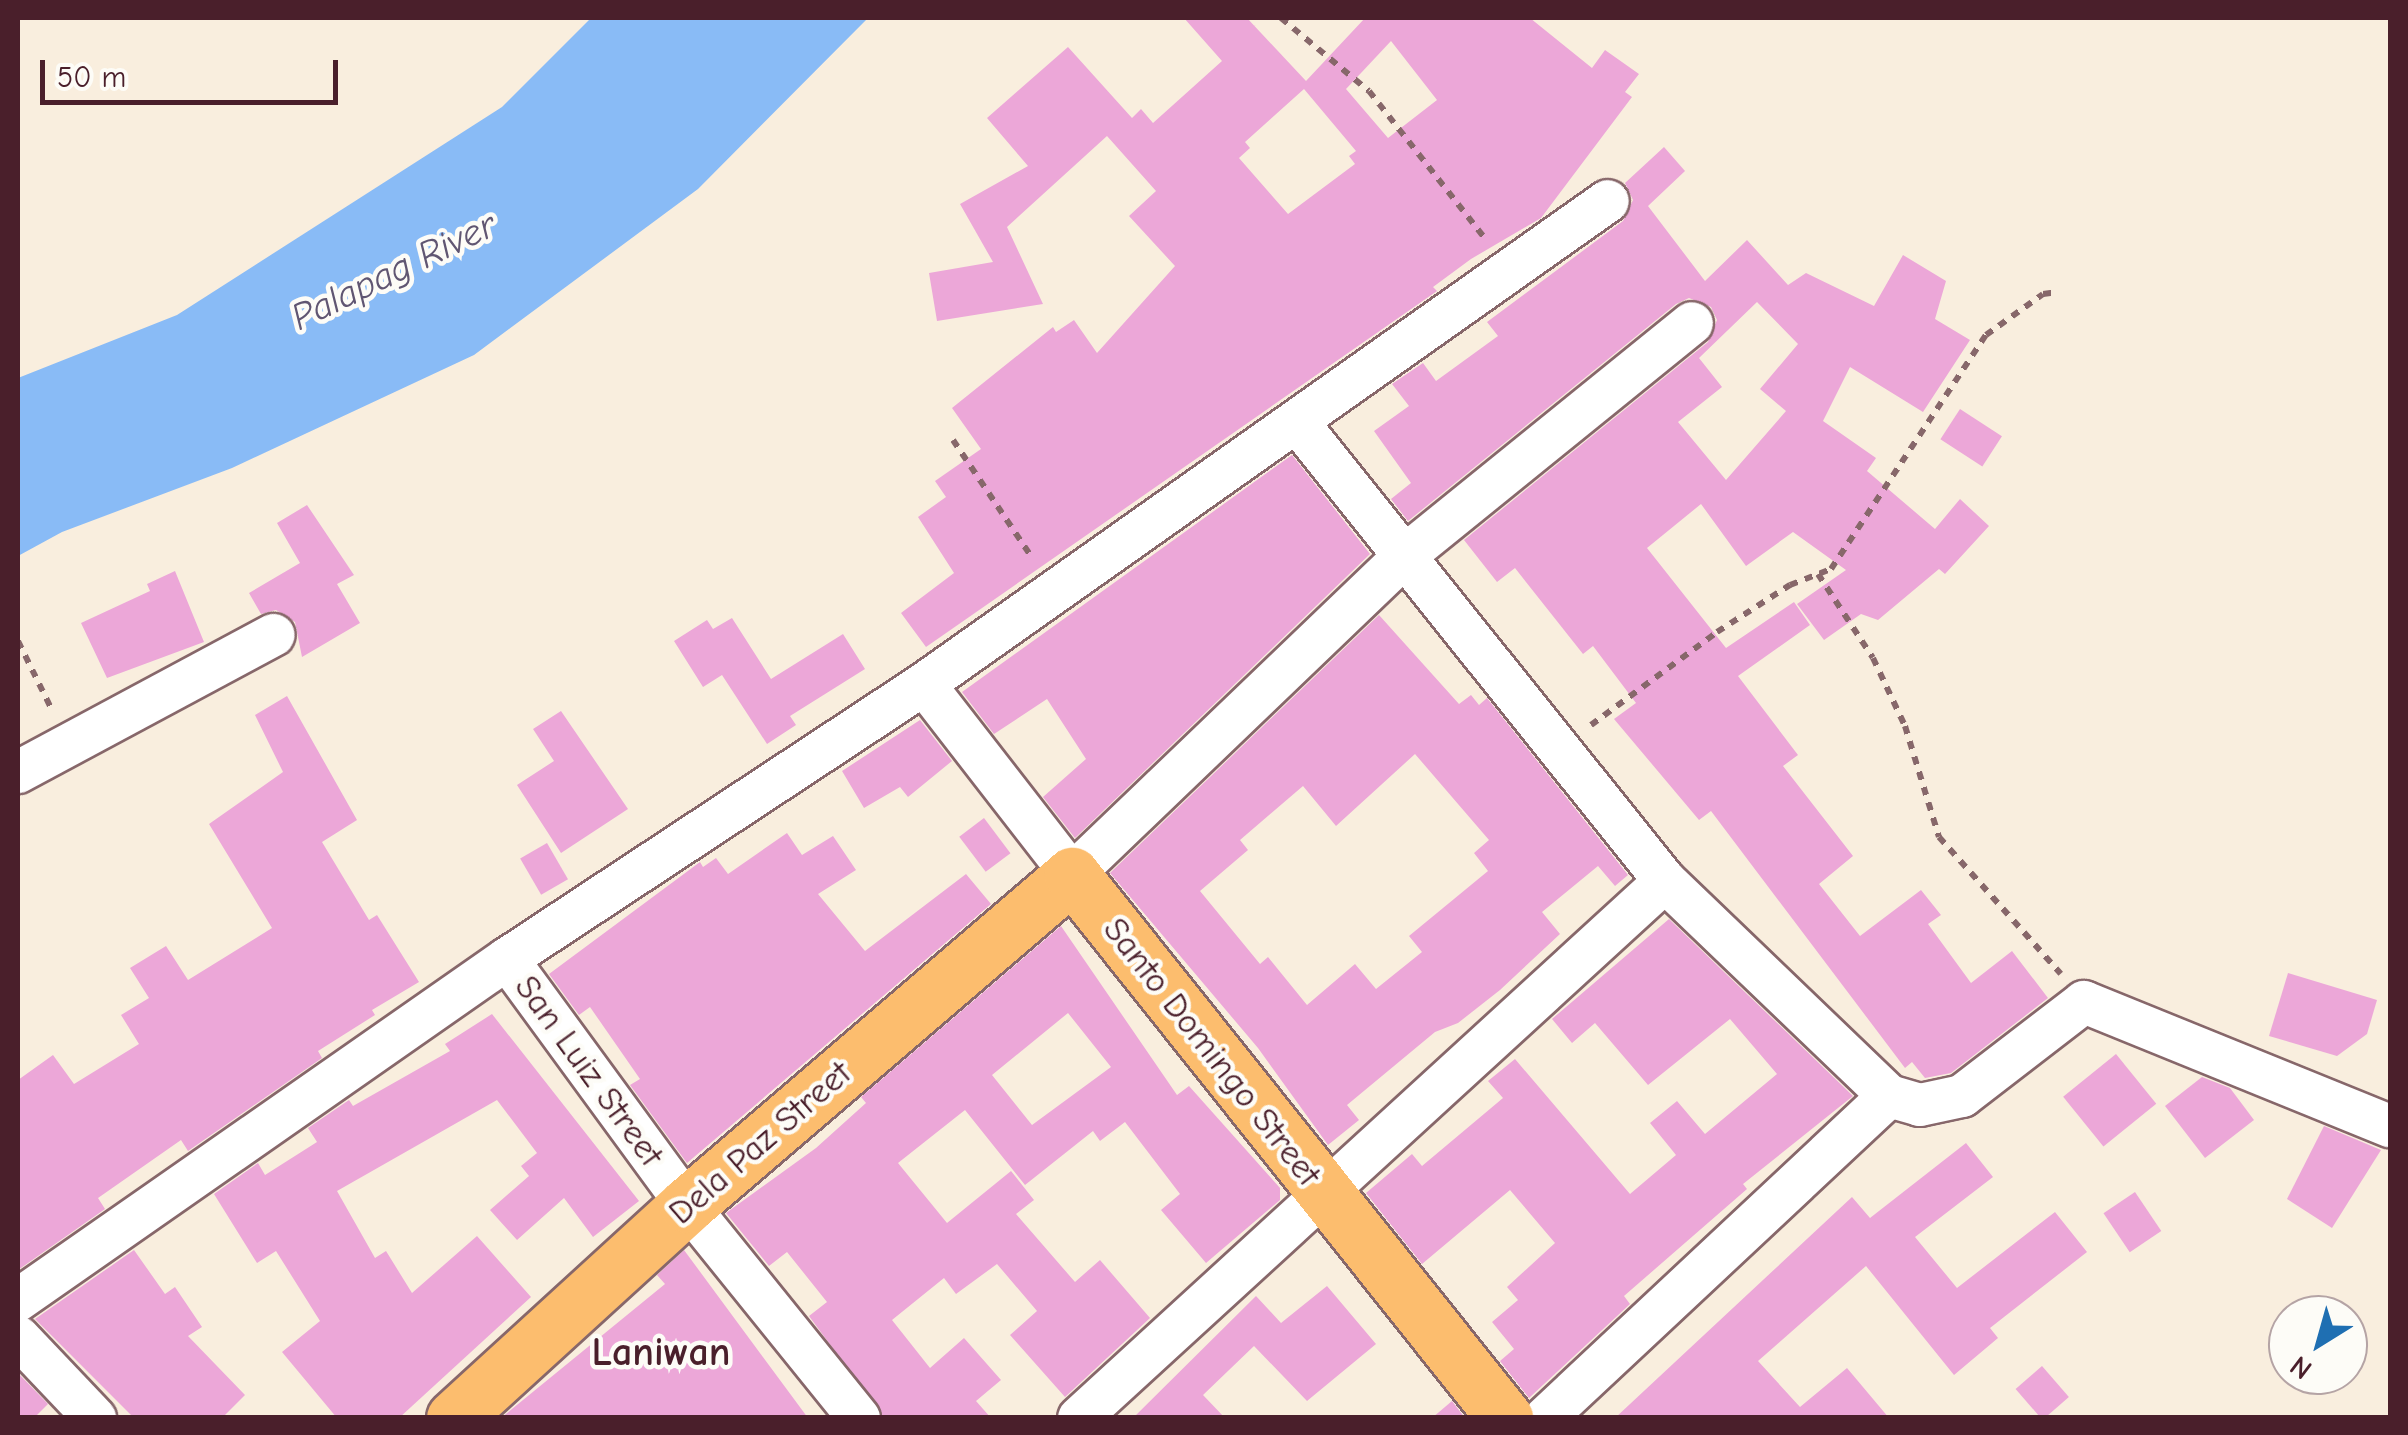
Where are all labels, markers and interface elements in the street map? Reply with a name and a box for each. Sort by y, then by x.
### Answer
scale bar [45,40,342,102]
text: 50 m [57,60,126,95]
water label: Palapag River [284,203,504,341]
street label: Santo Domingo Street [1094,909,1330,1195]
street label: San Luiz Street [506,967,672,1175]
street label: Dela Paz Street [660,1052,860,1234]
north arrow [2268,1295,2368,1395]
district label: Laniwan [591,1328,731,1376]
text: N [2284,1349,2318,1386]

